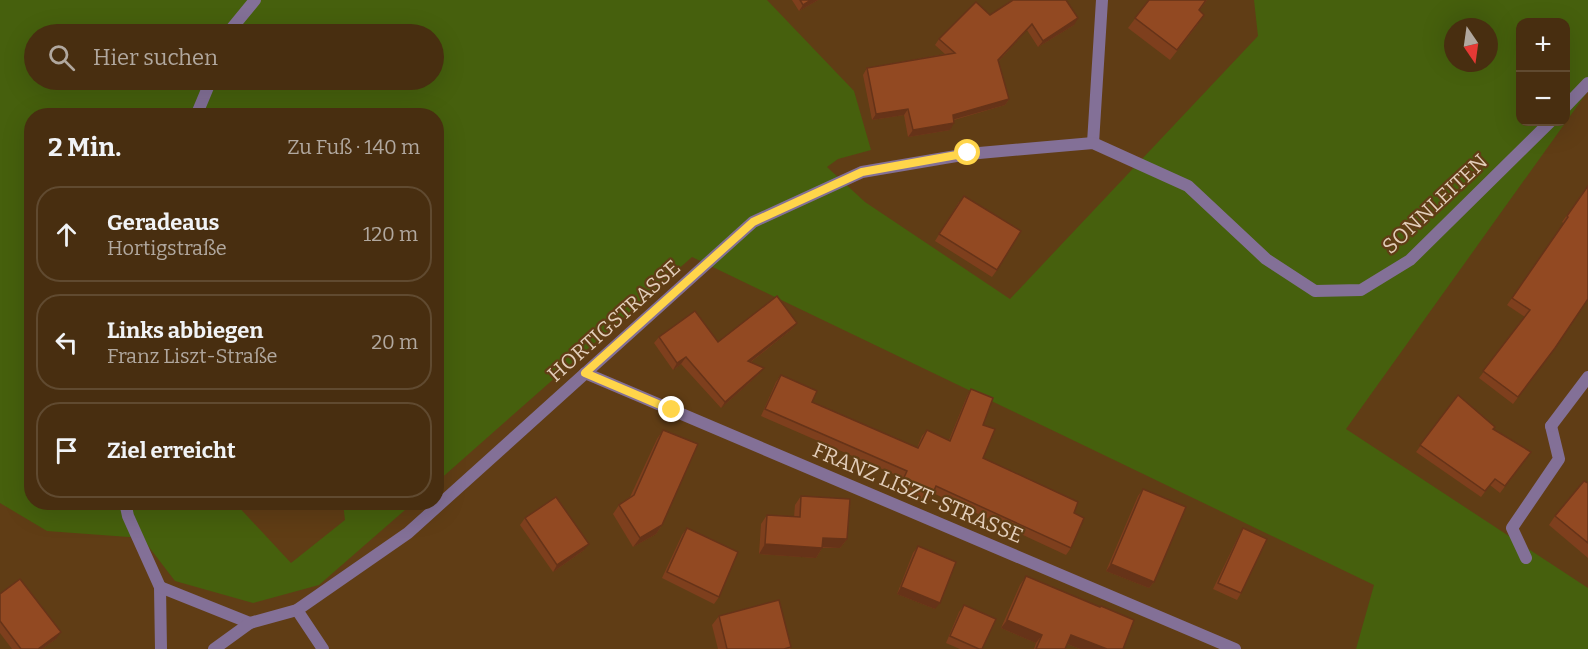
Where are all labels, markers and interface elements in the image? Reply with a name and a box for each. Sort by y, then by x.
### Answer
north arrow [1444,18,1498,72]
map controls [1516,18,1570,126]
button: + [1516,18,1570,72]
search box [24,24,444,90]
icon: search [45,41,78,74]
text: Hier suchen [93,44,218,71]
button: − [1516,72,1570,126]
text: 2 Min. [48,132,121,163]
text: Zu Fuß · 140 m [287,135,420,159]
route start [954,139,980,165]
street label: SONNLEITEN [1377,149,1493,259]
text: Geradeaus [107,209,219,236]
icon: ahead [50,218,83,251]
text: 120 m [363,222,418,246]
text: Hortigstraße [107,236,227,260]
street label: HORTIGSTRASSE [542,255,686,387]
text: Links abbiegen [107,317,264,344]
icon: left [50,326,83,359]
text: 20 m [371,330,418,354]
text: Franz Liszt-Straße [107,344,278,368]
route end [658,396,684,422]
icon: arrive [50,434,83,467]
text: Ziel erreicht [107,437,236,464]
street label: FRANZ LISZT-STRASSE [809,437,1027,549]

